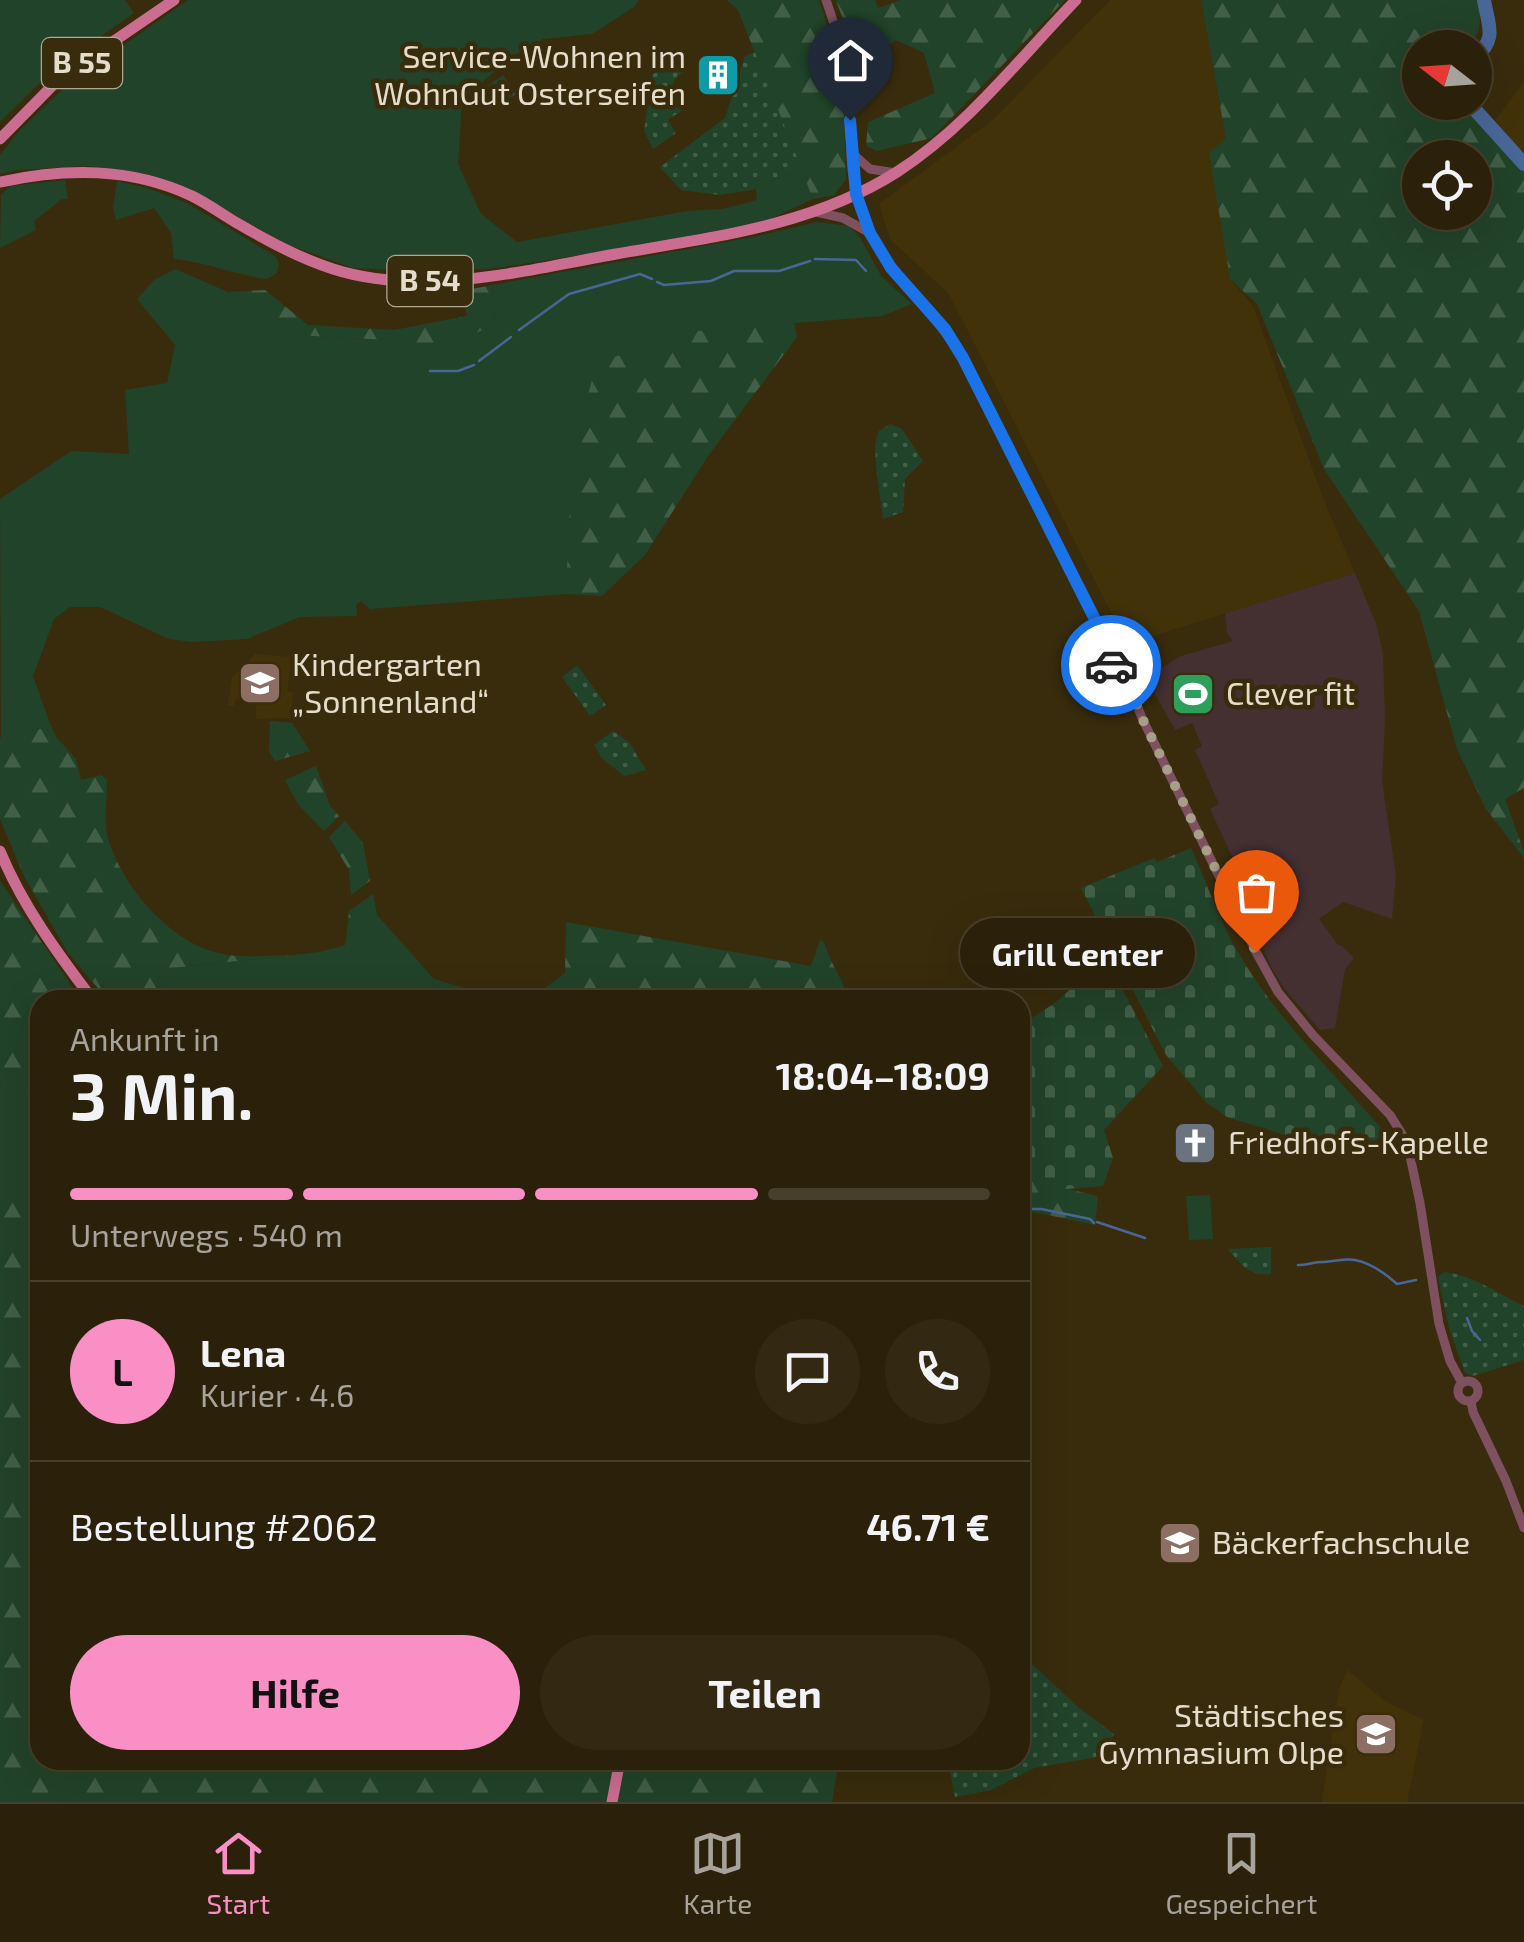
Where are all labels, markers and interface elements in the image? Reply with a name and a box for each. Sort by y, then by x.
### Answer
pin [808,18,893,121]
north arrow [1402,30,1492,120]
map controls [1402,30,1492,230]
icon: home [823,33,878,88]
place label: Service-Wohnen im WohnGut Osterseifen [374,36,686,111]
road number: B 55 [42,38,122,88]
building icon: Service-Wohnen im WohnGut Osterseifen [695,52,741,98]
button: locate [1402,140,1492,230]
road number: B 54 [388,256,472,306]
courier [1061,615,1161,715]
icon: car [1084,638,1139,693]
place label: Kindergarten „Sonnenland“ [292,644,489,719]
school or university icon: Kindergarten „Sonnenland“ [237,660,283,706]
sports icon: Clever fit [1170,671,1216,717]
place label: Clever fit [1226,673,1355,711]
pin [1214,850,1299,953]
icon: bag [1229,865,1284,920]
callout: Grill Center [961,917,1196,987]
text: Grill Center [992,934,1163,972]
text: Ankunft in [70,1019,220,1057]
text: 18:04–18:09 [776,1052,990,1098]
text: 3 Min. [70,1055,253,1133]
church icon: Friedhofs-Kapelle [1172,1120,1218,1166]
place label: Friedhofs-Kapelle [1228,1122,1489,1160]
text: Unterwegs · 540 m [70,1215,343,1253]
button: chat [755,1319,860,1424]
button: phone [885,1319,990,1424]
text: Lena [200,1329,286,1375]
text: L [112,1348,133,1394]
text: Kurier · 4.6 [200,1375,354,1413]
text: Bestellung #2062 [70,1503,378,1549]
text: 46.71 € [866,1503,990,1549]
school or university icon: Bäckerfachschule [1157,1520,1203,1566]
place label: Bäckerfachschule [1212,1522,1470,1560]
button: Hilfe [70,1635,520,1750]
button: Teilen [540,1635,990,1750]
place label: Städtisches Gymnasium Olpe [1099,1695,1344,1770]
school or university icon: Städtisches Gymnasium Olpe [1353,1711,1399,1757]
tab: Start [207,1826,270,1920]
tab: Karte [683,1826,752,1920]
tab: Gespeichert [1165,1826,1317,1920]

